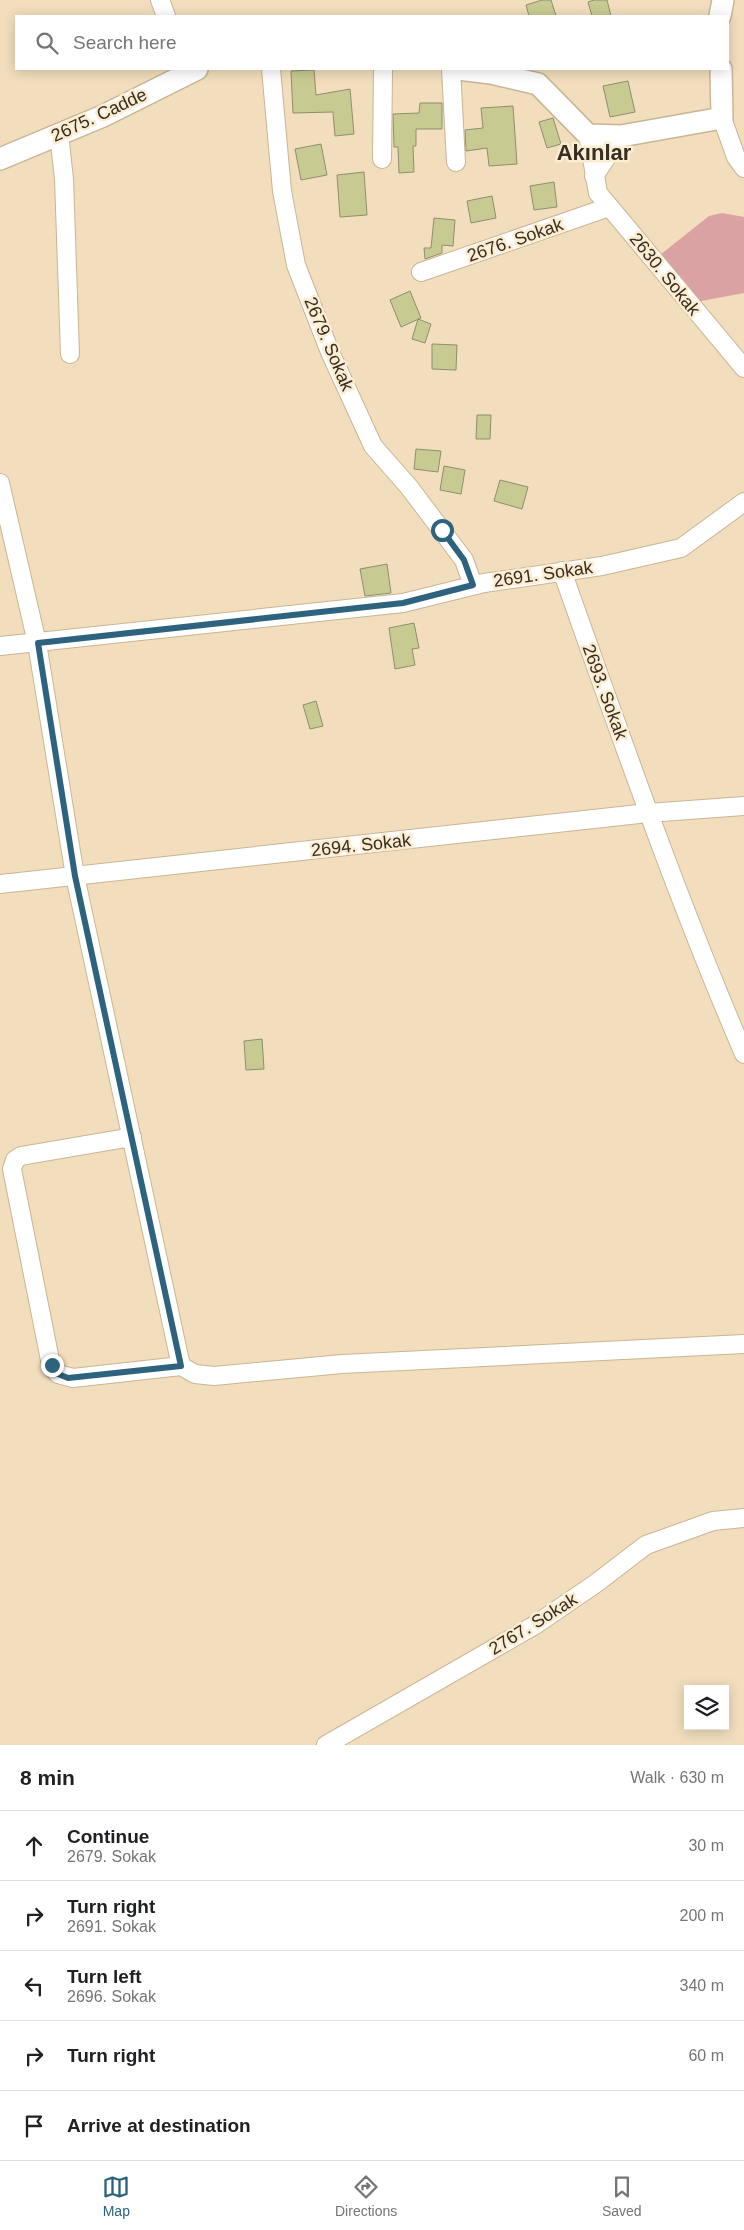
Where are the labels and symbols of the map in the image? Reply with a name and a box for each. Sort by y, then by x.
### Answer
street label: 2675. Cadde [48,84,150,146]
district label: Akınlar [557,140,632,165]
street label: 2676. Sokak [464,214,567,266]
street label: 2630. Sokak [626,229,705,320]
street label: 2679. Sokak [300,294,358,395]
route start [431,519,454,542]
street label: 2691. Sokak [492,557,595,591]
street label: 2693. Sokak [578,642,632,743]
street label: 2694. Sokak [310,830,413,860]
route end [41,1354,64,1377]
street label: 2767. Sokak [485,1588,582,1659]

